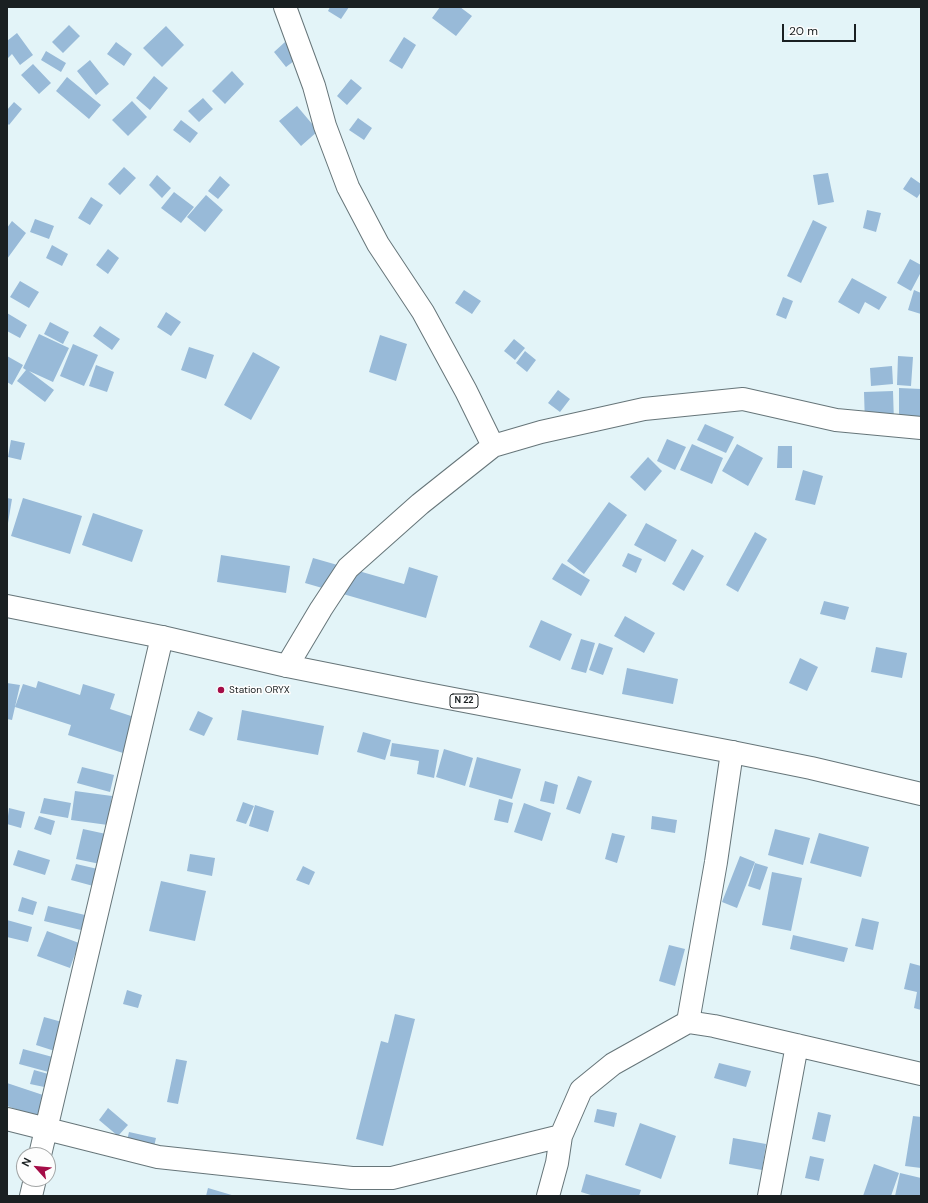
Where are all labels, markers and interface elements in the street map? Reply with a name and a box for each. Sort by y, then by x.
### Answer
scale bar [784,16,858,42]
text: 20 m [789,23,818,39]
place label: Station ORYX [229,684,290,696]
marker: Station ORYX [216,685,226,695]
road number: N 22 [450,694,478,708]
north arrow [16,1147,56,1187]
text: N [18,1155,34,1169]

